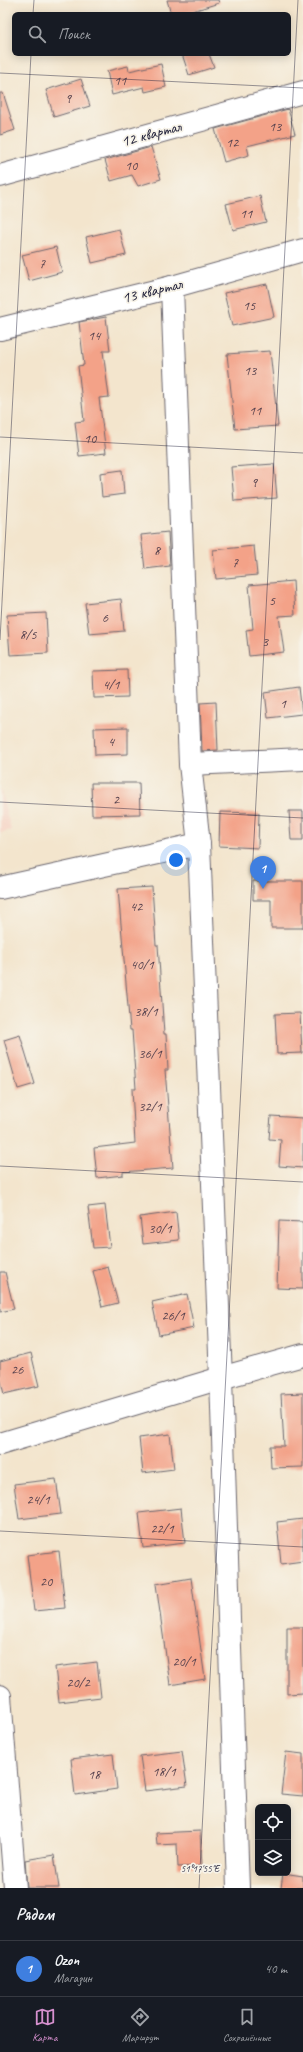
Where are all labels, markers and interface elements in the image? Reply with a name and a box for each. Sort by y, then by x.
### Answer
search box [12,12,291,56]
icon: search [26,23,48,45]
text: Поиск [58,25,90,44]
house number: 11 [114,72,127,89]
house number: 9 [65,90,73,107]
street label: 12 квартал [119,116,184,152]
house number: 13 [269,118,283,135]
house number: 12 [226,134,240,151]
house number: 10 [125,157,139,174]
house number: 11 [240,205,253,222]
house number: 7 [39,255,46,272]
street label: 13 квартал [120,274,185,308]
house number: 15 [243,297,256,314]
house number: 14 [88,327,102,344]
house number: 13 [244,362,258,379]
house number: 11 [249,402,262,419]
house number: 10 [84,430,98,447]
house number: 9 [251,474,259,491]
house number: 8 [154,542,162,559]
house number: 7 [232,554,239,571]
house number: 5 [269,592,276,609]
house number: 6 [102,609,109,626]
house number: 8/5 [19,626,37,643]
house number: 3 [262,633,270,650]
house number: 4/1 [102,676,120,693]
house number: 1 [280,695,287,712]
house number: 4 [108,733,116,750]
house number: 2 [113,791,121,808]
your location [166,850,186,870]
pin: 1 [250,856,276,889]
house number: 42 [130,898,144,915]
house number: 40/1 [130,956,154,973]
house number: 38/1 [134,1003,158,1020]
house number: 36/1 [138,1045,162,1062]
house number: 32/1 [138,1098,162,1115]
house number: 30/1 [148,1220,172,1237]
house number: 26/1 [161,1307,185,1324]
house number: 26 [11,1361,24,1378]
house number: 24/1 [26,1491,50,1508]
house number: 22/1 [150,1520,174,1537]
house number: 20 [40,1573,54,1590]
house number: 20/1 [172,1653,196,1670]
house number: 20/2 [66,1674,91,1691]
house number: 18/1 [152,1763,176,1780]
house number: 18 [88,1766,102,1783]
map controls [255,1804,291,1876]
button: locate [255,1804,291,1840]
button: layers [255,1840,291,1876]
text: 51°17'55"E [181,1862,221,1875]
text: Рядом [16,1904,54,1925]
text: Ozon [54,1951,79,1970]
text: 1 [26,1961,32,1977]
text: 40 m [265,1961,287,1977]
text: Магазин [54,1970,92,1986]
tab: Карта [32,2006,57,2044]
tab: Маршрут [122,2006,158,2044]
tab: Сохранённые [223,2006,271,2044]

